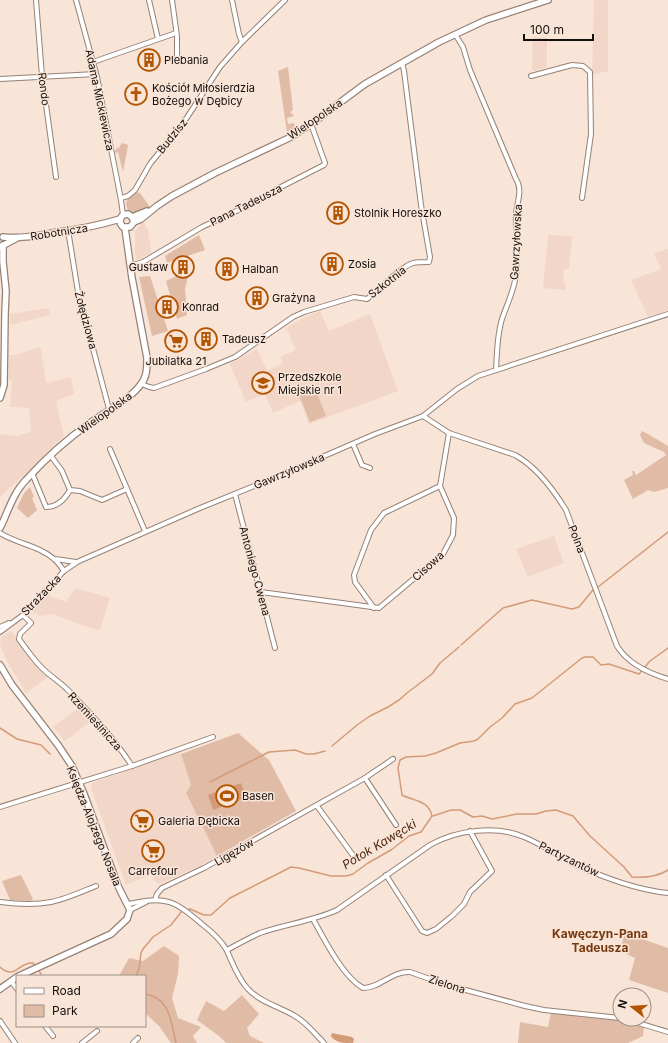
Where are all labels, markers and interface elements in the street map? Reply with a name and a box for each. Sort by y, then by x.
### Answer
scale bar [524,16,593,42]
text: 100 m [530,22,564,37]
building icon: Plebania [136,47,162,73]
street label: Adama Mickiewicza [82,48,118,152]
place label: Plebania [164,53,208,67]
street label: Rondo [35,72,53,107]
church icon: Kościół Miłosierdzia Bożego w Dębicy [123,81,149,107]
place label: Kościół Miłosierdzia Bożego w Dębicy [152,81,255,108]
street label: Wielopolska [285,96,345,142]
street label: Budzisz [154,116,190,156]
street label: Pana Tadeusza [208,181,284,229]
building icon: Stolnik Horeszko [325,200,351,226]
street label: Gawrzyłowska [507,204,525,280]
place label: Stolnik Horeszko [354,206,442,220]
street label: Robotnicza [29,221,89,243]
building icon: Zosia [319,251,345,277]
building icon: Gustaw [170,254,196,280]
building icon: Halban [214,256,240,282]
place label: Zosia [348,257,376,271]
place label: Gustaw [129,260,168,274]
place label: Halban [242,262,279,276]
street label: Szkotnia [365,263,409,301]
building icon: Grażyna [244,285,270,311]
street label: Żołędziowa [72,289,100,351]
place label: Grażyna [272,291,315,305]
building icon: Konrad [154,294,180,320]
place label: Konrad [182,300,219,314]
building icon: Tadeusz [193,326,219,352]
supermarket icon: Jubilatka 21 [163,328,189,354]
place label: Tadeusz [222,332,266,346]
place label: Jubilatka 21 [145,354,207,368]
school or university icon: Przedszkole Miejskie nr 1 [250,370,276,396]
place label: Przedszkole Miejskie nr 1 [278,370,342,397]
street label: Wielopolska [75,389,135,437]
street label: Gawrzyłowska [251,450,327,492]
street label: Polna [565,523,589,555]
street label: Antoniego Cwena [236,525,274,617]
street label: Cisowa [409,548,447,584]
street label: Strażacka [18,572,64,618]
street label: Rzemieślnicza [65,689,125,753]
street label: Księdza Alojzego Nosala [63,764,125,888]
sports icon: Basen [214,783,240,809]
place label: Basen [242,789,274,803]
supermarket icon: Galeria Dębicka [129,808,155,834]
place label: Galeria Dębicka [158,814,240,828]
water label: Potok Kawęcki [339,815,420,872]
street label: Ligęzów [212,835,256,869]
supermarket icon: Carrefour [140,838,166,864]
street label: Partyzantów [537,838,601,880]
place label: Carrefour [128,864,178,878]
district label: Kawęczyn-Pana Tadeusza [552,926,648,955]
street label: Zielona [427,971,467,997]
legend [16,975,146,1027]
text: Road [52,983,81,998]
north arrow [612,987,652,1027]
text: N [615,998,630,1010]
text: Park [52,1003,78,1018]

